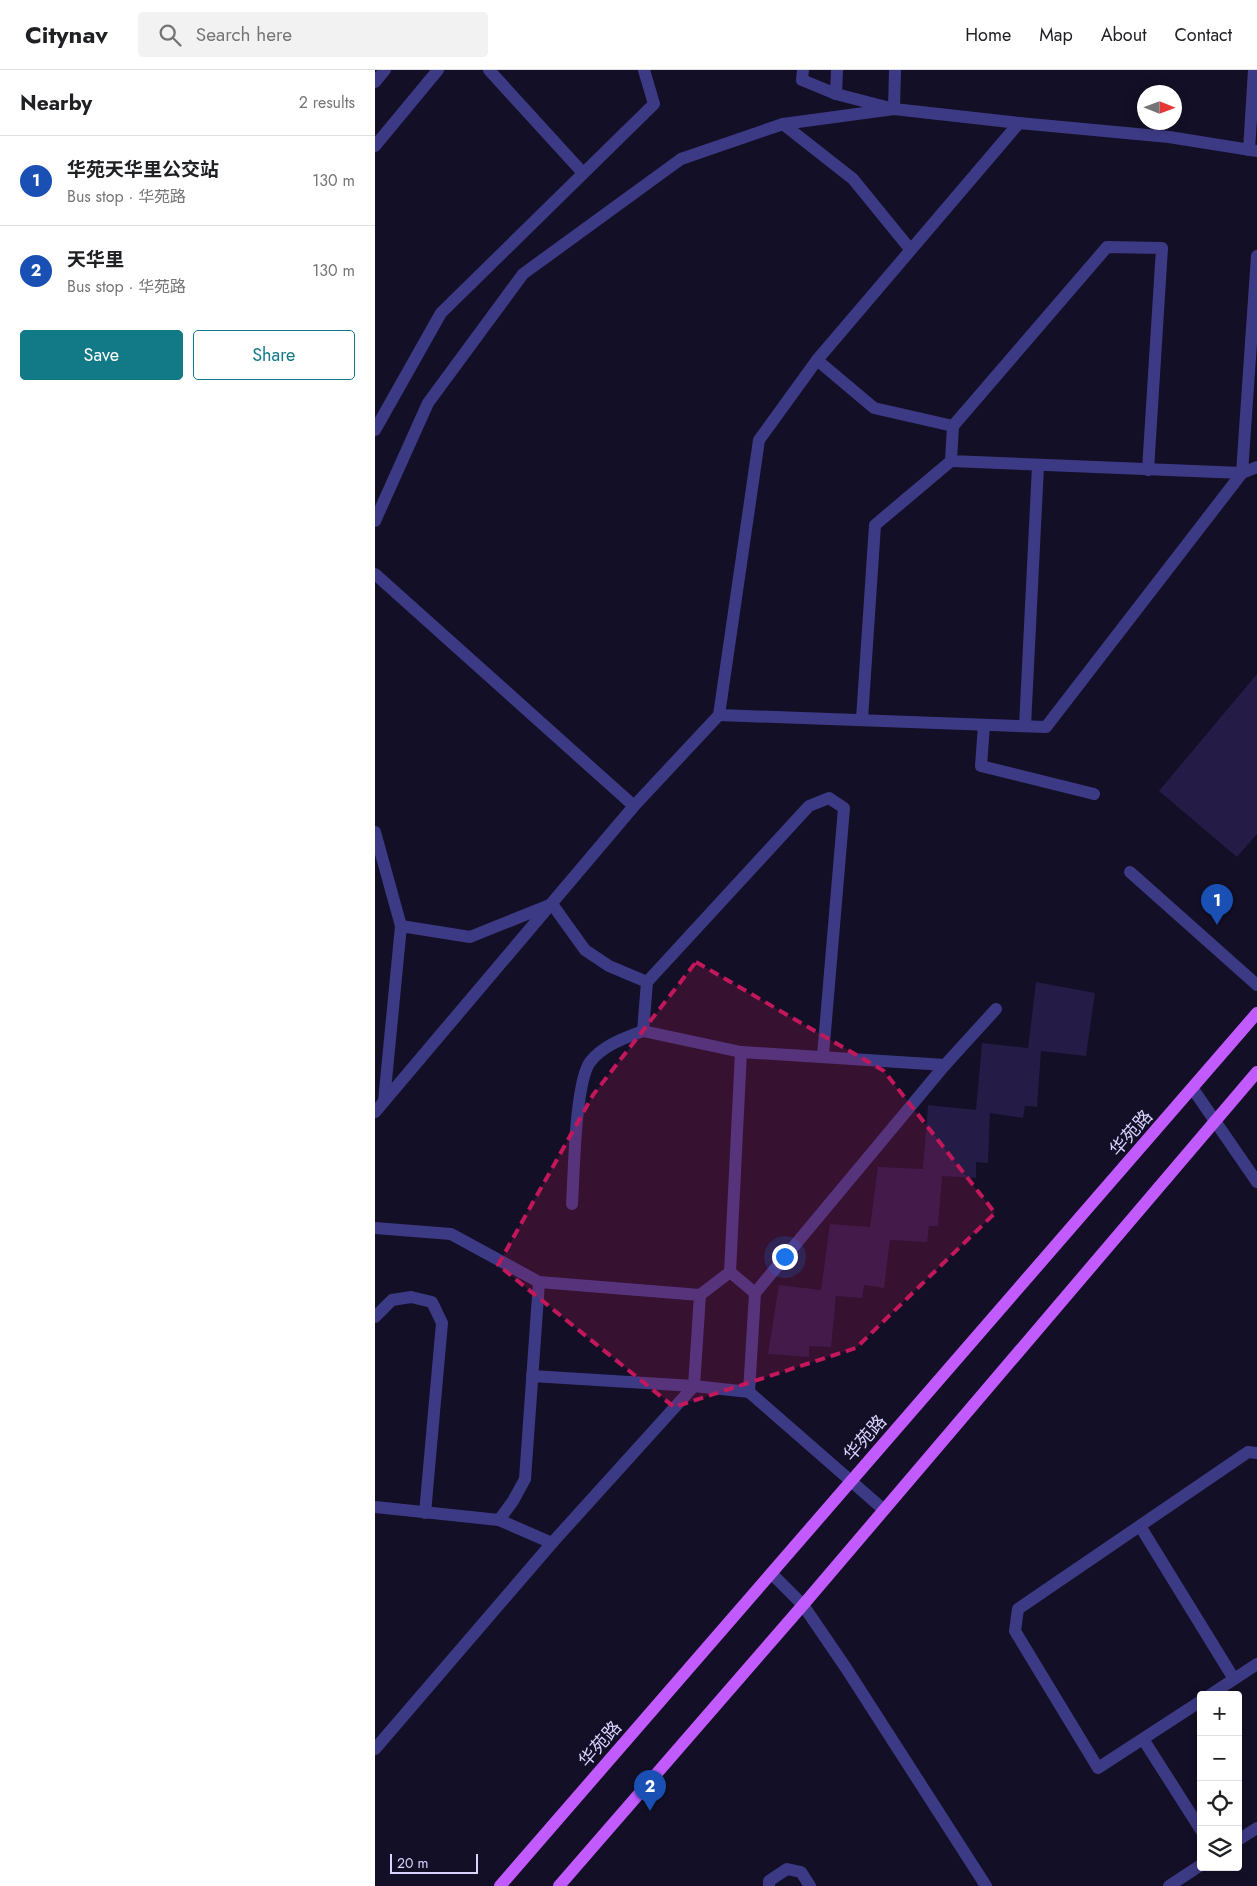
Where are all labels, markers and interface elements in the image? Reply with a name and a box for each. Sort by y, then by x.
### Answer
search box [138,12,488,57]
text: Citynav [25,17,108,52]
icon: search [156,21,184,49]
text: Search here [196,21,292,48]
text: Home [965,22,1011,48]
text: Map [1039,22,1073,48]
text: About [1101,22,1146,48]
text: Contact [1174,22,1232,48]
north arrow [1137,85,1182,130]
text: Nearby [20,88,92,118]
text: 2 results [299,91,355,114]
text: 华苑天华里公交站 [67,156,219,183]
text: 1 [32,169,40,192]
text: 130 m [312,169,355,192]
text: Bus stop · 华苑路 [67,185,186,208]
text: 天华里 [67,246,124,273]
text: 2 [31,259,41,282]
text: 130 m [312,259,355,282]
text: Bus stop · 华苑路 [67,275,186,298]
button: Save [20,330,183,380]
button: Share [193,330,355,380]
pin: 1 [1201,884,1233,925]
street label: 华苑路 [1103,1104,1159,1162]
your location [772,1244,798,1270]
street label: 华苑路 [837,1409,893,1467]
map controls [1197,1691,1242,1871]
button: + [1197,1691,1242,1736]
street label: 华苑路 [572,1715,628,1773]
button: − [1197,1736,1242,1781]
pin: 2 [634,1770,666,1811]
button: locate [1197,1781,1242,1826]
button: layers [1197,1826,1242,1871]
scale bar [390,1851,477,1874]
text: 20 m [397,1853,429,1873]

